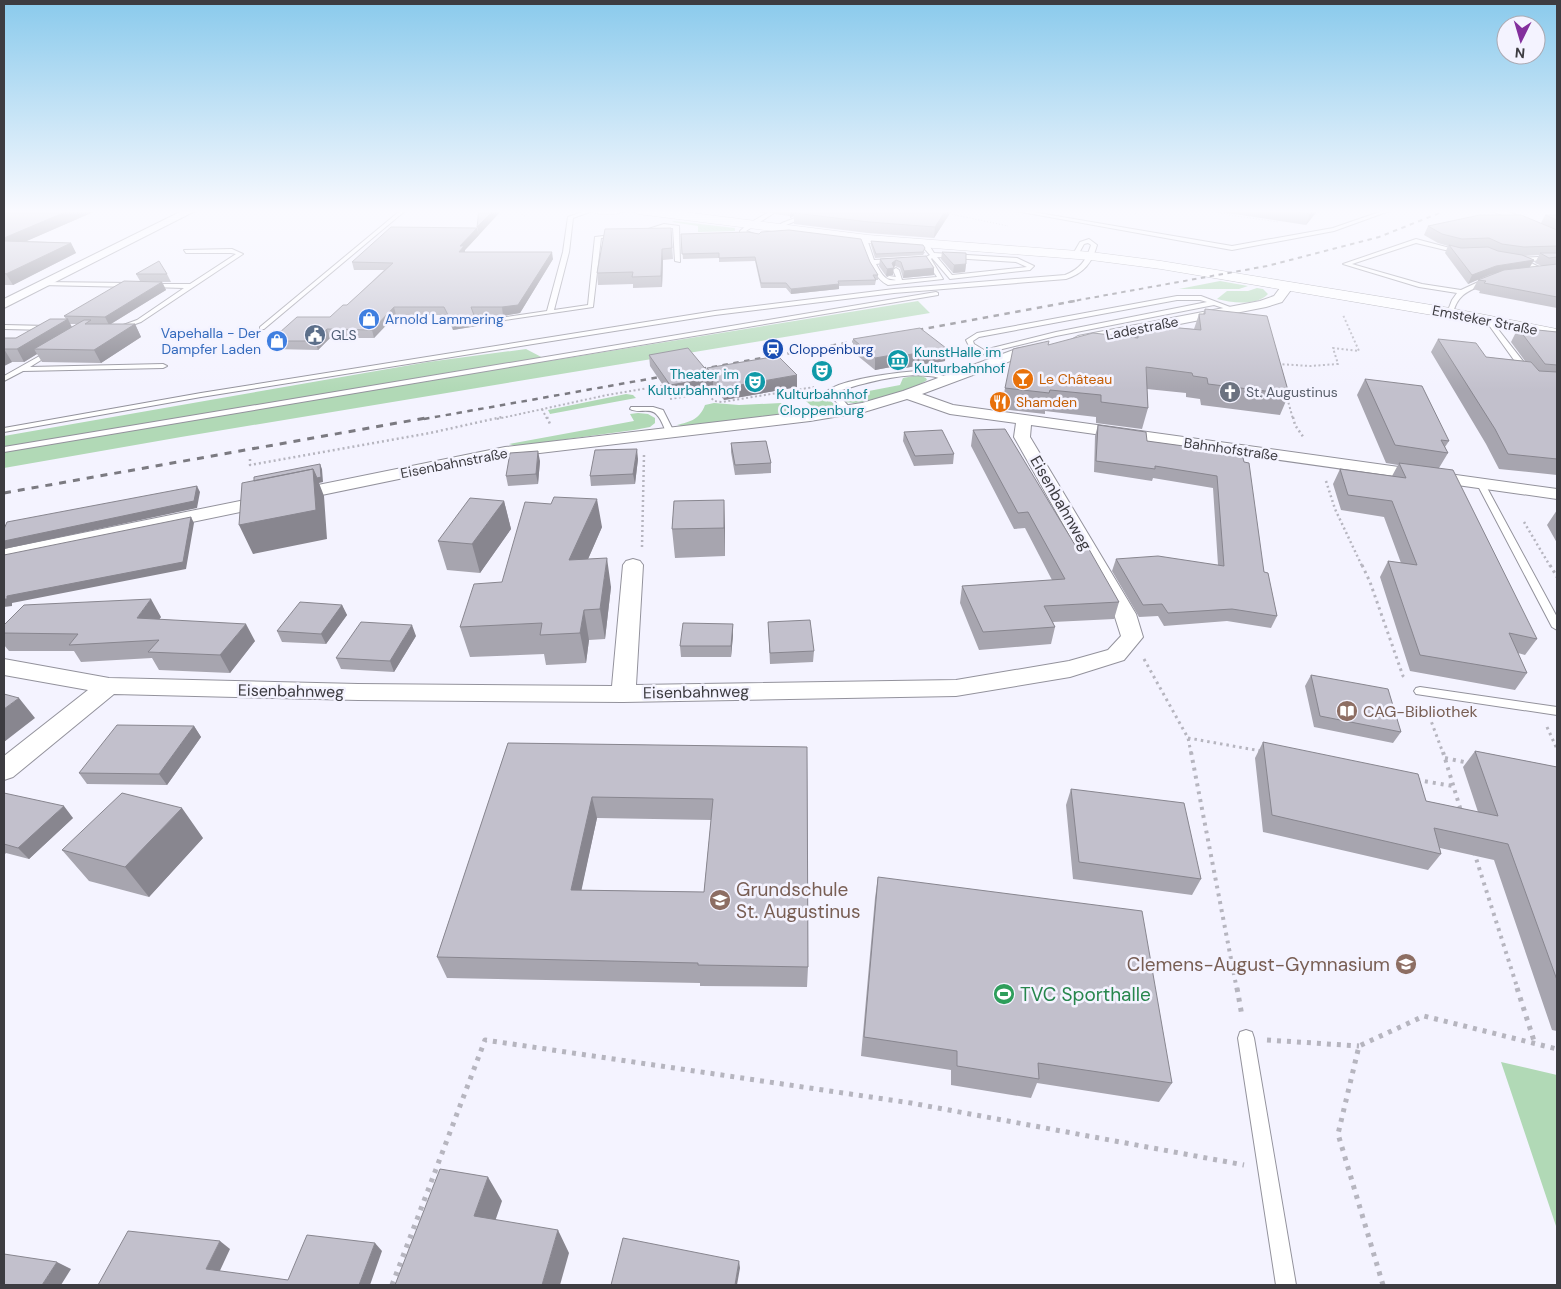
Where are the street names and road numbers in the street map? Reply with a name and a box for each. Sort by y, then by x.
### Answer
street label: Emsteker Straße [1431,301,1539,339]
street label: Ladestraße [1104,312,1180,344]
street label: Bahnhofstraße [1183,433,1279,465]
street label: Eisenbahnstraße [399,444,509,482]
street label: Eisenbahnweg [1025,452,1097,554]
street label: Eisenbahnweg [238,680,344,702]
street label: Eisenbahnweg [643,681,749,703]

